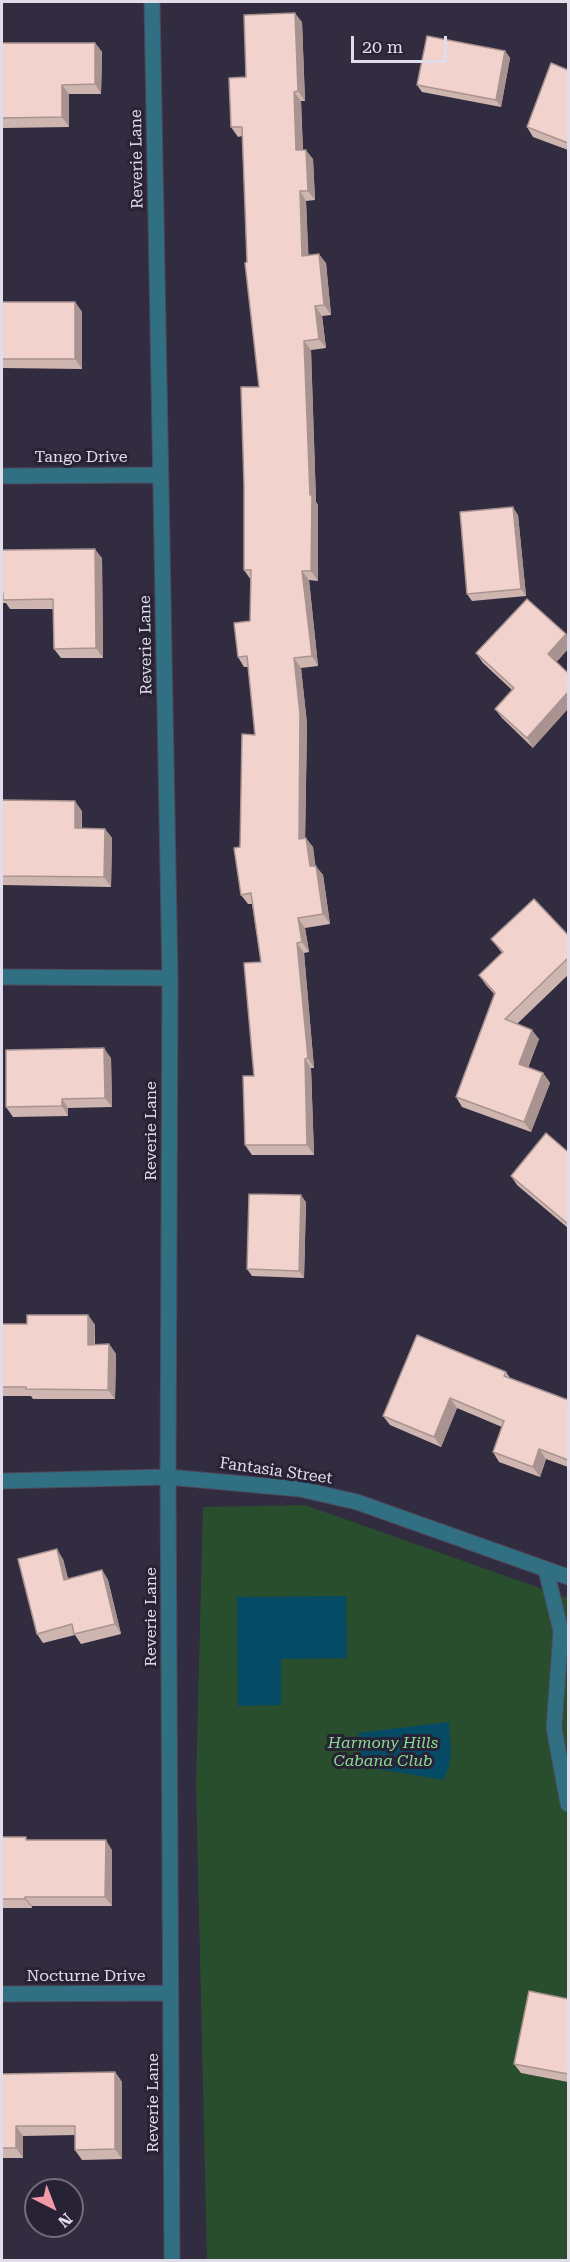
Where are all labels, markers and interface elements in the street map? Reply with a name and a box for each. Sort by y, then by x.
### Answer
scale bar [354,24,450,62]
text: 20 m [362,36,403,57]
street label: Reverie Lane [127,109,147,209]
street label: Tango Drive [35,447,127,467]
street label: Reverie Lane [136,595,156,695]
street label: Reverie Lane [141,1081,161,1181]
street label: Fantasia Street [218,1454,334,1488]
street label: Reverie Lane [141,1567,161,1667]
park label: Harmony Hills Cabana Club [328,1733,438,1771]
street label: Nocturne Drive [27,1966,145,1986]
street label: Reverie Lane [143,2053,163,2153]
north arrow [24,2178,84,2238]
text: N [54,2209,76,2231]

